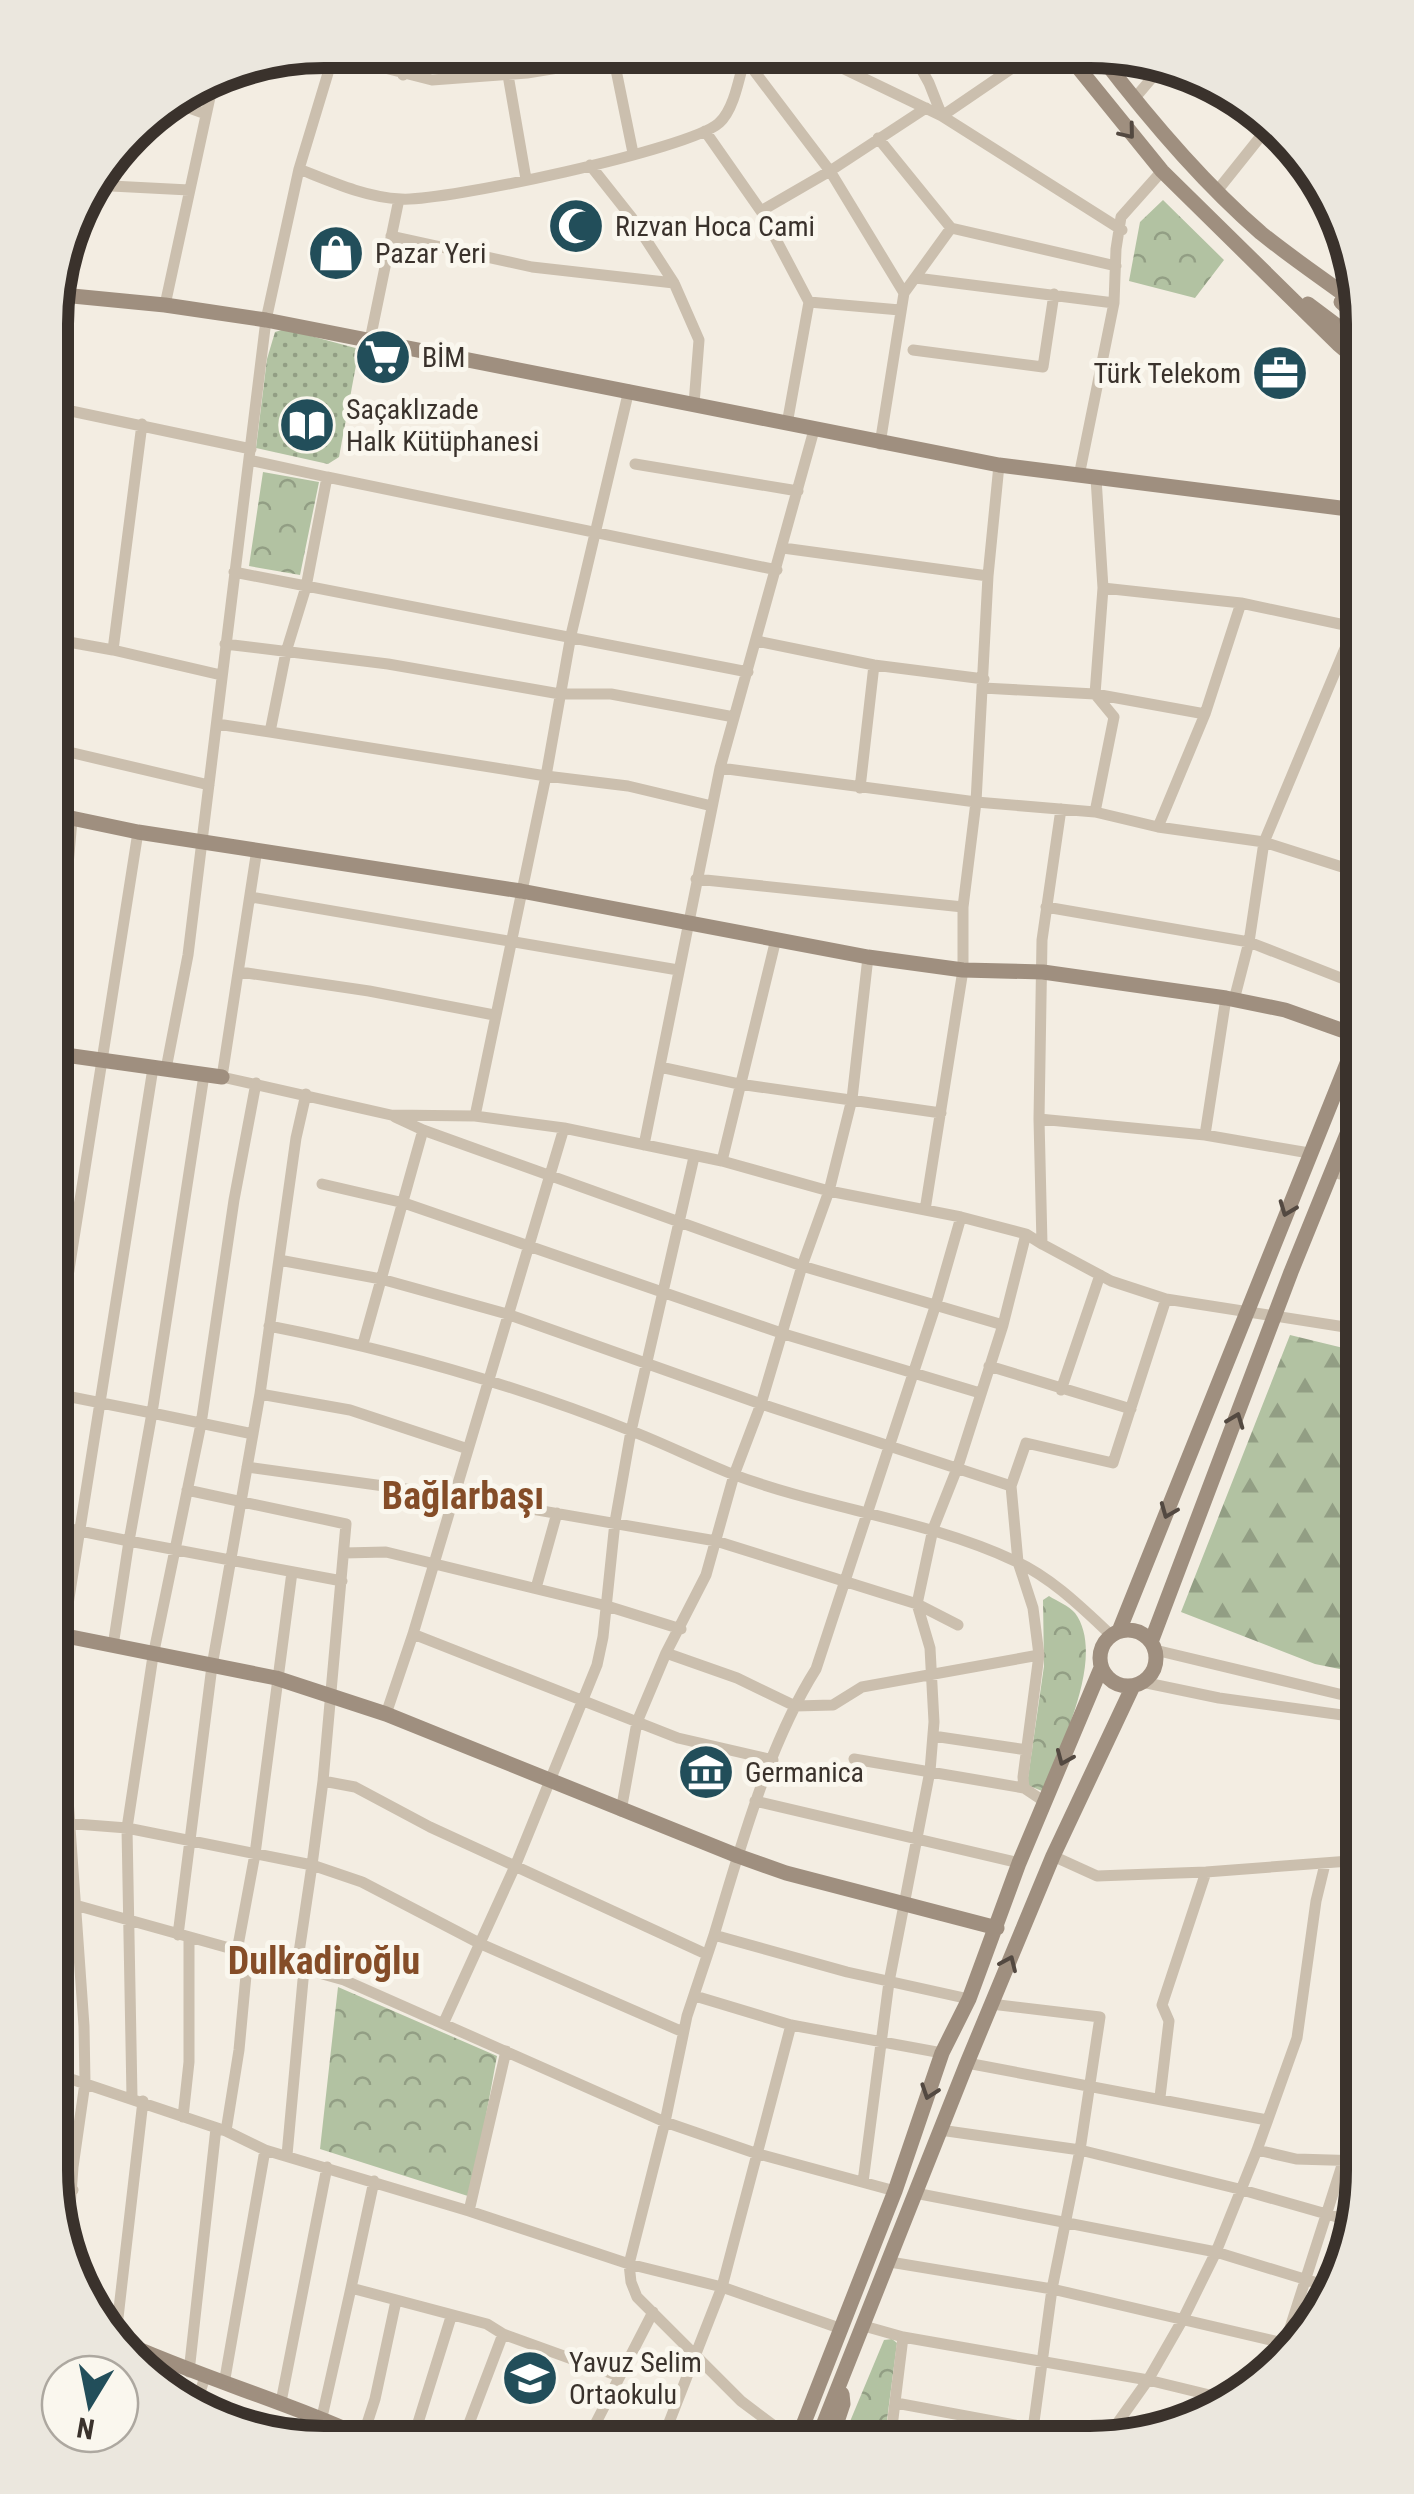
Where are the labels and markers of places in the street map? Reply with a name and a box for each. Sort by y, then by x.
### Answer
mosque icon: Rızvan Hoca Cami [546,196,606,256]
place label: Rızvan Hoca Cami [615,210,815,243]
shop icon: Pazar Yeri [306,223,366,283]
place label: Pazar Yeri [375,237,486,270]
supermarket icon: BİM [353,327,413,387]
place label: BİM [422,341,465,374]
office icon: Türk Telekom [1250,343,1310,403]
place label: Türk Telekom [1094,357,1241,390]
place label: Saçaklızade Halk Kütüphanesi [346,393,539,458]
library icon: Saçaklızade Halk Kütüphanesi [277,395,337,455]
museum icon: Germanica [676,1742,736,1802]
place label: Germanica [745,1756,864,1789]
place label: Yavuz Selim Ortaokulu [569,2346,702,2411]
school or university icon: Yavuz Selim Ortaokulu [500,2348,560,2408]

